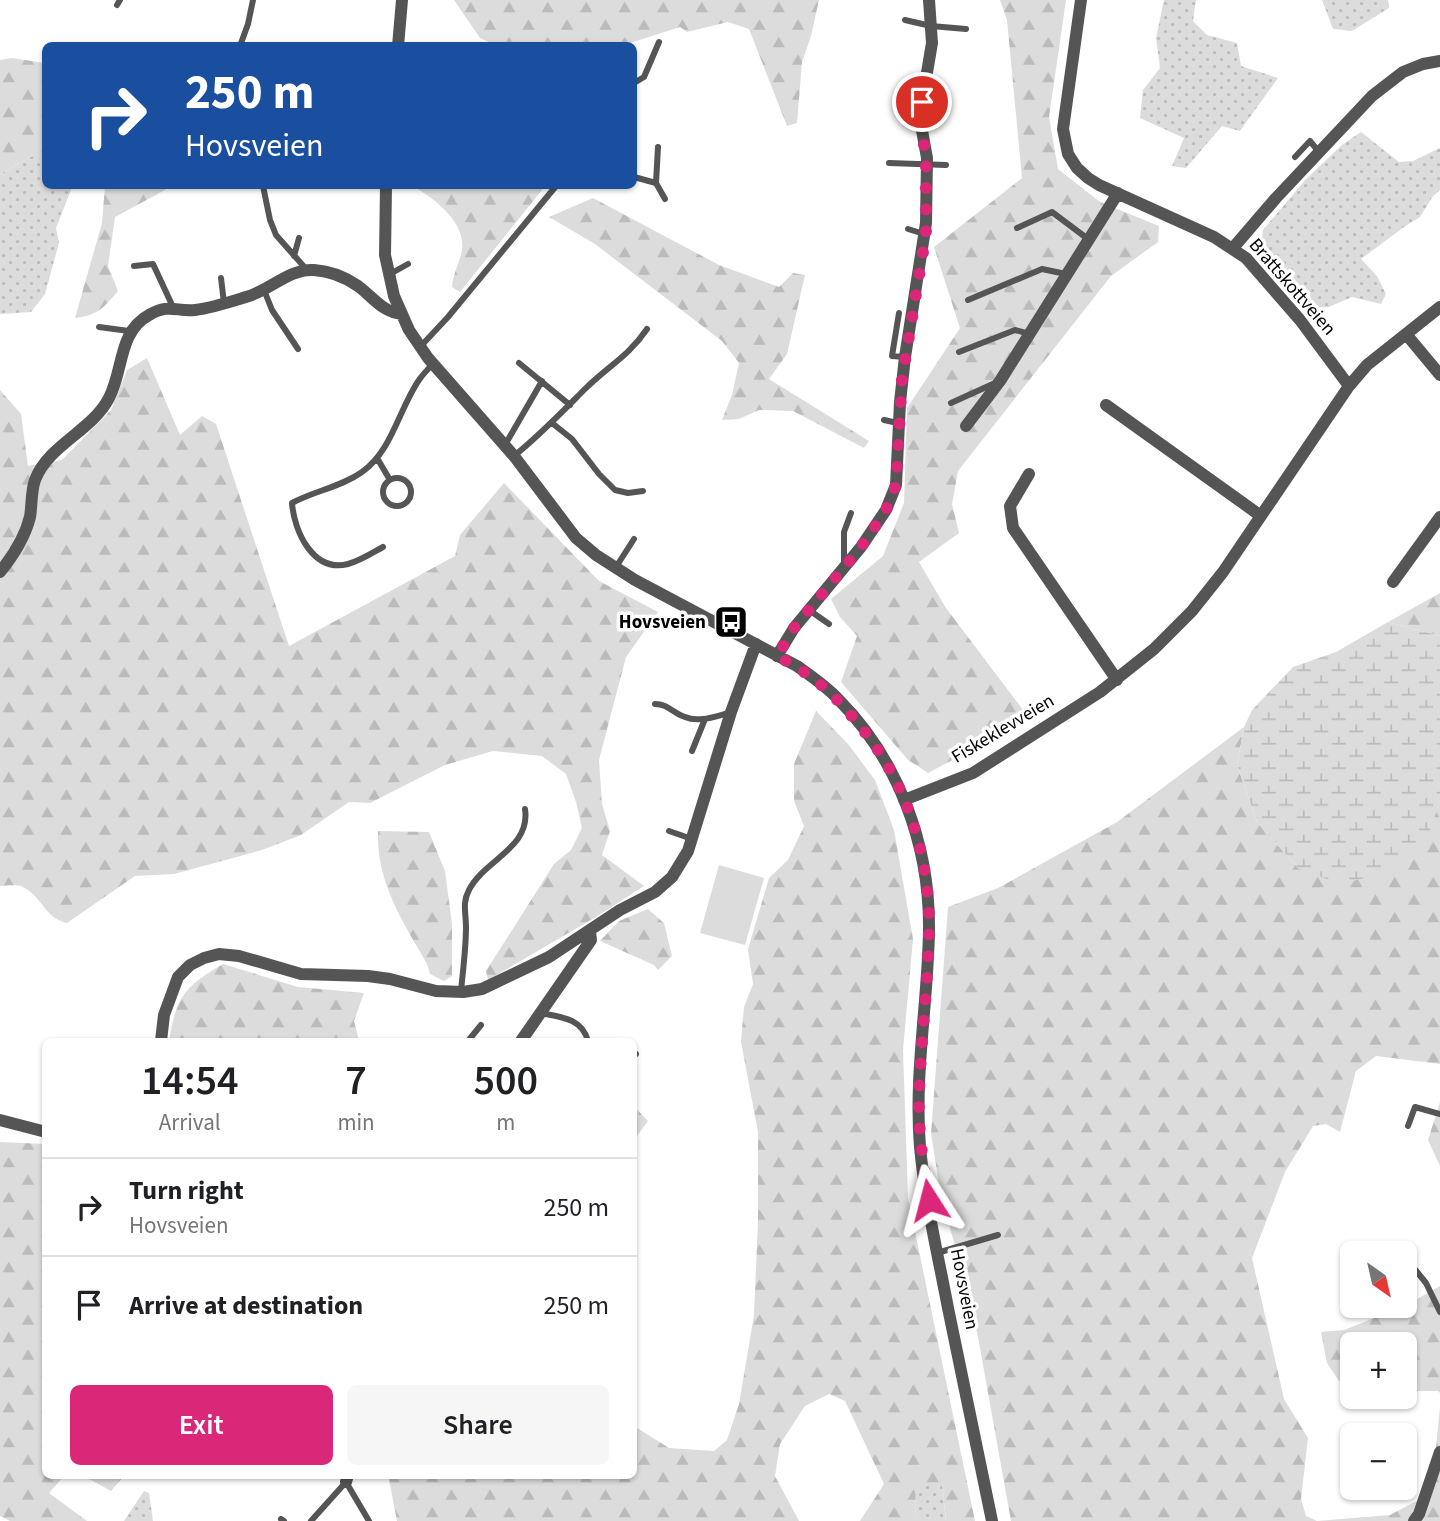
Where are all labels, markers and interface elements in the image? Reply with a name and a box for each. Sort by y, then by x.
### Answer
text: 250 m [185,58,314,128]
icon: right [70,70,161,161]
pin [892,72,952,132]
icon: arrive [903,83,941,121]
text: Hovsveien [185,123,323,169]
street label: Brattskottveien [1242,232,1342,342]
bus stop icon: Hovsveien [712,603,750,641]
place label: Hovsveien [619,609,706,636]
street label: Fiskeklevveien [946,688,1060,770]
text: 14:54 [141,1051,239,1111]
text: 7 [345,1051,367,1111]
text: 500 [474,1051,538,1111]
text: Arrival [159,1106,221,1139]
text: min [337,1106,375,1139]
text: m [496,1106,515,1139]
position arrow [892,1163,966,1237]
text: Turn right [129,1172,244,1209]
icon: right [70,1188,108,1226]
text: 250 m [543,1189,609,1226]
text: Hovsveien [129,1209,228,1242]
north arrow [1340,1241,1418,1318]
map controls [1340,1241,1417,1500]
street label: Hovsveien [943,1246,985,1332]
icon: arrive [70,1286,108,1324]
text: Arrive at destination [129,1287,363,1324]
text: 250 m [543,1287,609,1324]
button: + [1340,1332,1417,1409]
button: Exit [70,1385,333,1465]
button: Share [347,1385,609,1465]
button: − [1340,1423,1417,1500]

